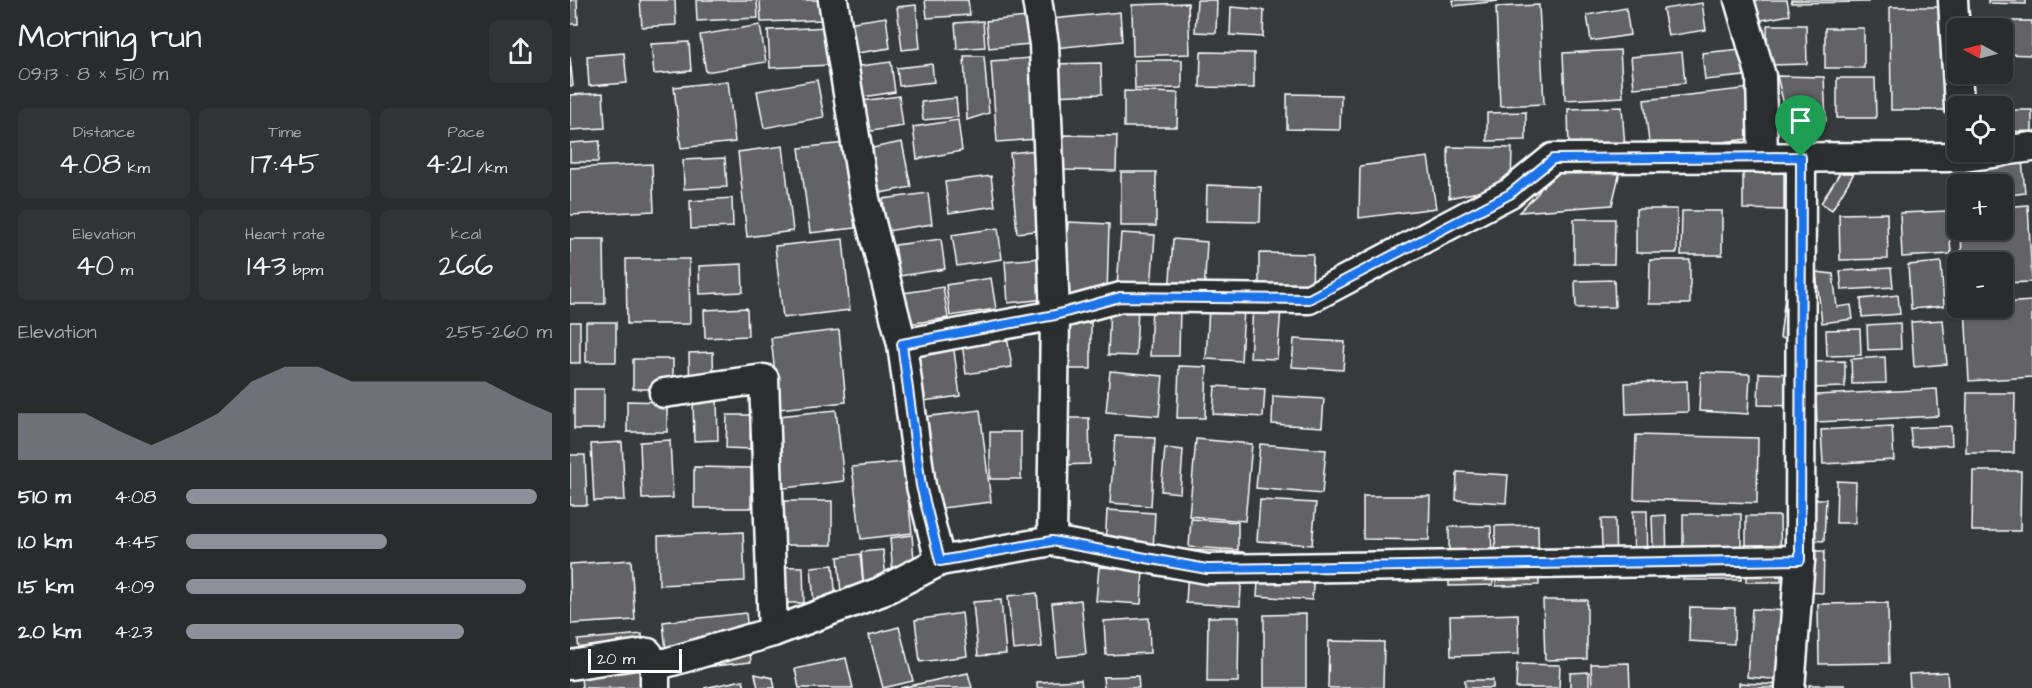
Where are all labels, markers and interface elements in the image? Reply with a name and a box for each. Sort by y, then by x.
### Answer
text: Morning run [18,14,202,60]
north arrow [1947,18,2013,84]
map controls [1947,18,2013,318]
button: share [489,20,552,83]
text: 09:13 · 8 × 510 m [18,60,168,88]
pin [1775,95,1826,157]
button: locate [1947,96,2013,162]
icon: arrive [1784,104,1817,137]
text: Distance [73,121,135,143]
text: Time [268,121,302,143]
text: Pace [447,121,485,143]
text: 4.08 [58,143,121,185]
text: 17:45 [251,143,319,185]
text: 4:21 [425,143,471,185]
text: km [121,157,150,179]
text: /km [471,157,507,179]
button: + [1947,174,2013,240]
text: Elevation [73,223,135,245]
text: Heart rate [245,223,325,245]
text: kcal [451,223,481,245]
text: 40 [75,245,114,287]
text: 143 [247,245,286,287]
text: 266 [439,245,493,287]
button: − [1947,252,2013,318]
text: m [114,259,133,281]
text: bpm [286,259,323,281]
text: Elevation [18,318,97,346]
text: 255–260 m [446,318,552,346]
text: 510 m [18,483,71,511]
text: 4:08 [114,483,157,511]
text: 1.0 km [18,528,72,556]
text: 4:45 [114,528,159,556]
text: 1.5 km [18,573,73,601]
text: 4:09 [114,573,155,601]
text: 2.0 km [18,618,81,646]
text: 4:23 [114,618,153,646]
scale bar [588,646,682,674]
text: 20 m [597,648,635,670]

